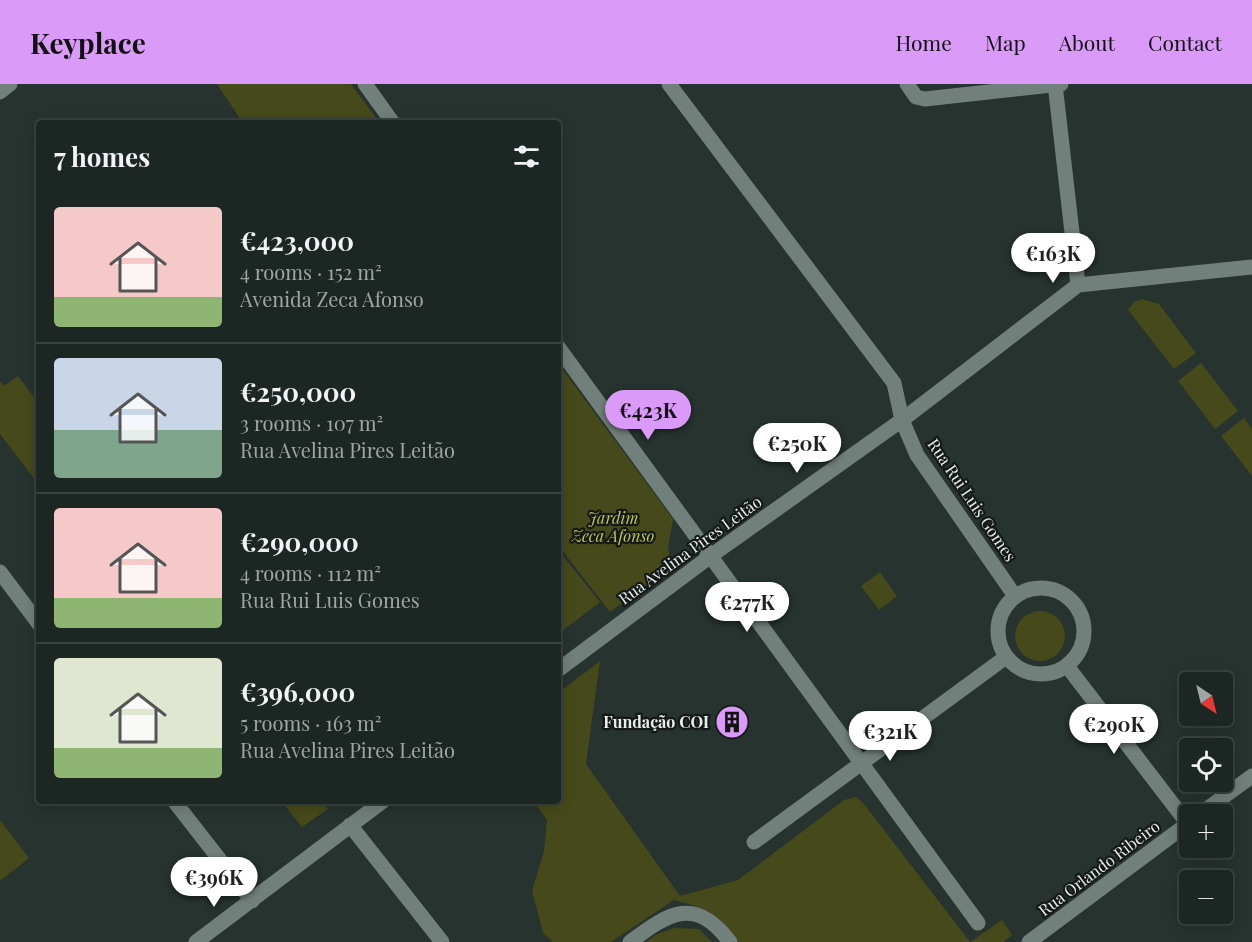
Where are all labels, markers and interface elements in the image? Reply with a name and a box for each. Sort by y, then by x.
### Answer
text: Keyplace [30,24,146,61]
text: Home [896,28,952,56]
text: Map [985,28,1026,56]
text: About [1059,28,1115,56]
text: Contact [1148,28,1222,56]
text: 7 homes [54,139,150,174]
icon: filters [510,140,543,173]
text: €423,000 [240,223,354,258]
icon: home [102,231,174,303]
pin: €163K [1011,233,1095,284]
text: €163K [1025,239,1081,266]
text: 4 rooms · 152 m² [240,258,382,285]
text: Avenida Zeca Afonso [240,285,424,312]
text: €250,000 [240,374,356,409]
icon: home [102,382,174,454]
pin: €423K [606,390,690,441]
text: €423K [619,396,677,423]
text: 3 rooms · 107 m² [240,409,383,436]
pin: €250K [755,423,839,474]
text: €250K [767,429,827,456]
street label: Rua Rui Luis Gomes [924,434,1021,565]
text: Rua Avelina Pires Leitão [240,436,455,463]
street label: Rua Avelina Pires Leitão [614,490,766,609]
park label: Jardim Zeca Afonso [571,507,655,546]
text: €290,000 [240,524,359,559]
icon: home [102,532,174,604]
text: 4 rooms · 112 m² [240,559,381,586]
pin: €277K [705,582,789,633]
text: Rua Rui Luis Gomes [240,586,420,613]
text: €277K [719,588,775,615]
north arrow [1179,672,1233,726]
map controls [1179,672,1233,924]
text: €396,000 [240,674,355,709]
icon: home [102,682,174,754]
building icon: Fundação COI [714,704,750,740]
pin: €290K [1072,704,1156,755]
text: 5 rooms · 163 m² [240,709,382,736]
text: €290K [1083,710,1145,737]
place label: Fundação COI [603,711,709,732]
pin: €321K [848,711,932,762]
text: €321K [863,717,917,744]
text: Rua Avelina Pires Leitão [240,736,455,763]
button: locate [1179,738,1233,792]
button: + [1179,804,1233,858]
street label: Rua Orlando Ribeiro [1034,815,1164,920]
pin: €396K [172,857,256,908]
text: €396K [185,863,243,890]
button: − [1179,870,1233,924]

